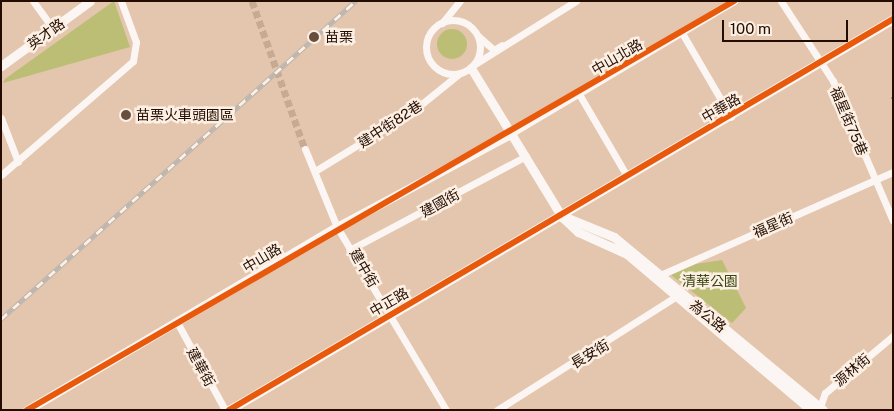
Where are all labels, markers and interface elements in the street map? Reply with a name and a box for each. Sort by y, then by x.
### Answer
scale bar [724,10,850,42]
street label: 英才路 [24,15,68,53]
text: 100 m [730,20,771,37]
place label: 苗栗 [325,29,353,45]
marker: 苗栗 [307,30,321,44]
street label: 中山北路 [589,36,645,78]
street label: 福星街75巷 [827,84,871,158]
street label: 中華路 [699,90,743,126]
street label: 建中街82巷 [355,97,425,151]
place label: 苗栗火車頭園區 [136,107,234,123]
marker: 苗栗火車頭園區 [120,109,132,121]
street label: 建國街 [418,185,462,221]
street label: 福星街 [750,209,796,241]
street label: 中山路 [240,240,284,276]
street label: 建中街 [346,246,382,290]
park label: 清華公園 [682,273,738,289]
street label: 中正路 [367,284,411,320]
street label: 為公路 [686,296,730,336]
street label: 長安街 [568,336,612,372]
street label: 建華街 [183,345,219,389]
street label: 源林街 [831,350,873,390]

